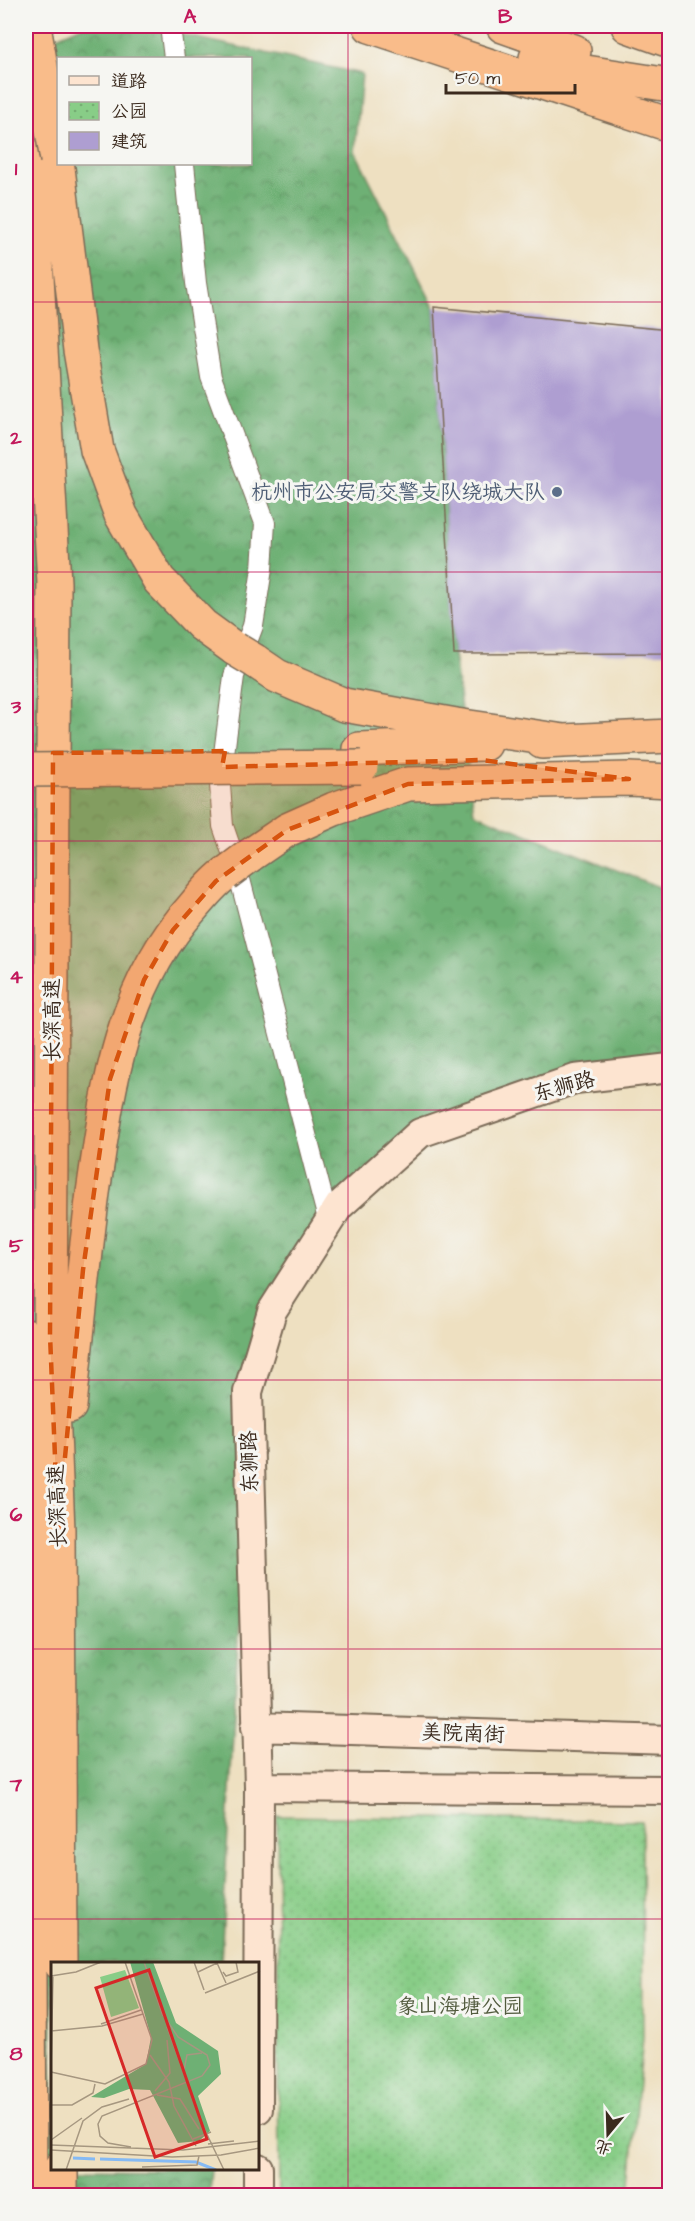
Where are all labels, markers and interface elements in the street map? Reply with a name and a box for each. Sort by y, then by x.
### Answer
text: A [184,3,197,31]
text: B [498,3,513,31]
legend [57,57,252,165]
scale bar [446,57,575,95]
text: 50 m [455,66,500,91]
text: 道路 [111,69,147,94]
text: 公园 [111,99,147,124]
text: 建筑 [111,129,147,154]
text: 1 [15,155,18,183]
text: 2 [9,424,22,452]
place label: 杭州市公安局交警支队绕城大队 [251,478,545,507]
marker: 杭州市公安局交警支队绕城大队 [550,485,564,499]
text: 3 [10,693,22,721]
text: 4 [9,963,23,991]
street label: 长深高速 [38,978,67,1062]
street label: 东狮路 [530,1064,598,1109]
text: 5 [9,1232,24,1260]
street label: 东狮路 [234,1430,265,1494]
street label: 长深高速 [42,1464,73,1548]
text: 6 [10,1501,23,1529]
street label: 美院南街 [421,1718,505,1749]
text: 7 [9,1771,23,1799]
inset map [51,1962,260,2170]
park label: 象山海塘公园 [397,1992,523,2021]
text: 8 [10,2040,23,2068]
north arrow [578,2104,638,2164]
text: 北 [592,2134,615,2160]

